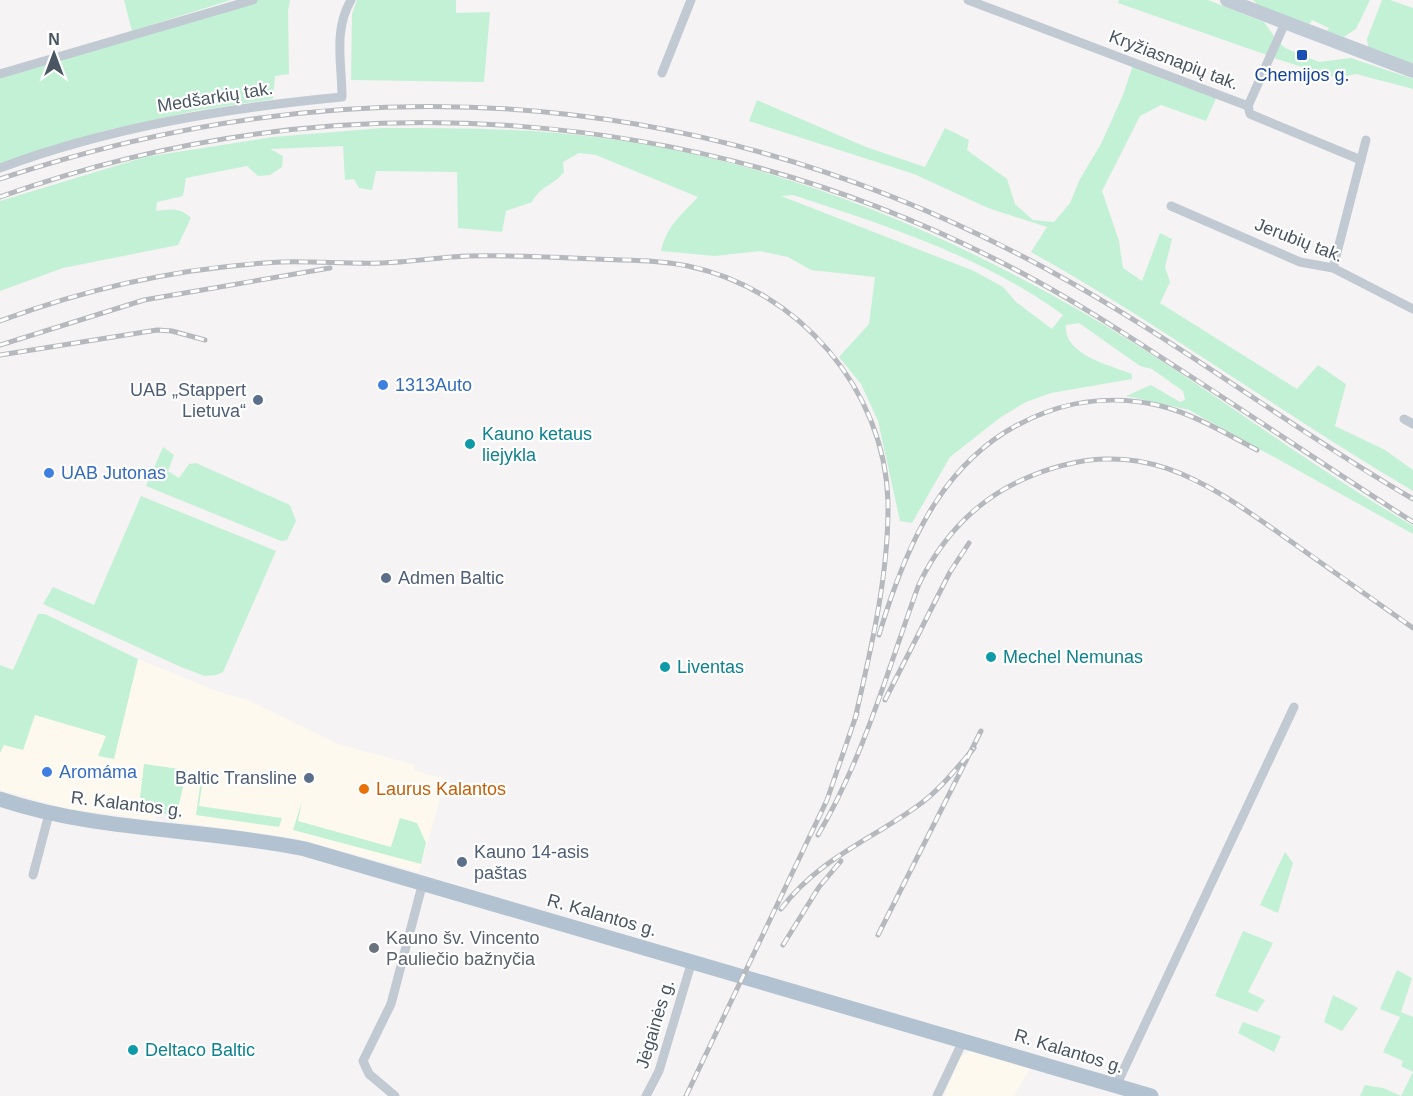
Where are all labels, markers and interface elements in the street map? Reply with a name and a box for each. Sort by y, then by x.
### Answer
north arrow [24,24,84,84]
street label: Kryžiasnapių tak. [1106,26,1242,94]
text: N [48,31,60,48]
marker: Chemijos g. [1295,48,1309,62]
place label: Chemijos g. [1254,65,1350,85]
street label: Medšarkių tak. [156,78,274,116]
street label: Jerubių tak. [1252,214,1346,266]
place label: 1313Auto [395,375,472,395]
marker: 1313Auto [376,378,390,392]
place label: UAB „Stappert Lietuva“ [130,380,246,421]
marker: UAB „Stappert Lietuva“ [251,393,265,407]
place label: Kauno ketaus liejykla [482,424,592,465]
marker: Kauno ketaus liejykla [463,437,477,451]
place label: UAB Jutonas [61,463,166,483]
marker: UAB Jutonas [42,466,56,480]
place label: Admen Baltic [398,568,504,588]
marker: Admen Baltic [379,571,393,585]
place label: Mechel Nemunas [1003,647,1143,667]
marker: Mechel Nemunas [984,650,998,664]
place label: Liventas [677,657,744,677]
marker: Liventas [658,660,672,674]
place label: Aromáma [59,762,138,782]
marker: Aromáma [40,765,54,779]
place label: Baltic Transline [175,768,297,788]
marker: Baltic Transline [302,771,316,785]
place label: Laurus Kalantos [376,779,506,799]
marker: Laurus Kalantos [357,782,371,796]
street label: R. Kalantos g. [70,787,184,821]
place label: Kauno 14-asis paštas [474,842,589,883]
marker: Kauno 14-asis paštas [455,855,469,869]
street label: R. Kalantos g. [545,890,659,940]
place label: Kauno šv. Vincento Pauliečio bažnyčia [386,928,539,969]
marker: Kauno šv. Vincento Pauliečio bažnyčia [367,941,381,955]
street label: Jėgainės g. [632,977,678,1071]
street label: R. Kalantos g. [1012,1025,1126,1077]
place label: Deltaco Baltic [145,1040,255,1060]
marker: Deltaco Baltic [126,1043,140,1057]

